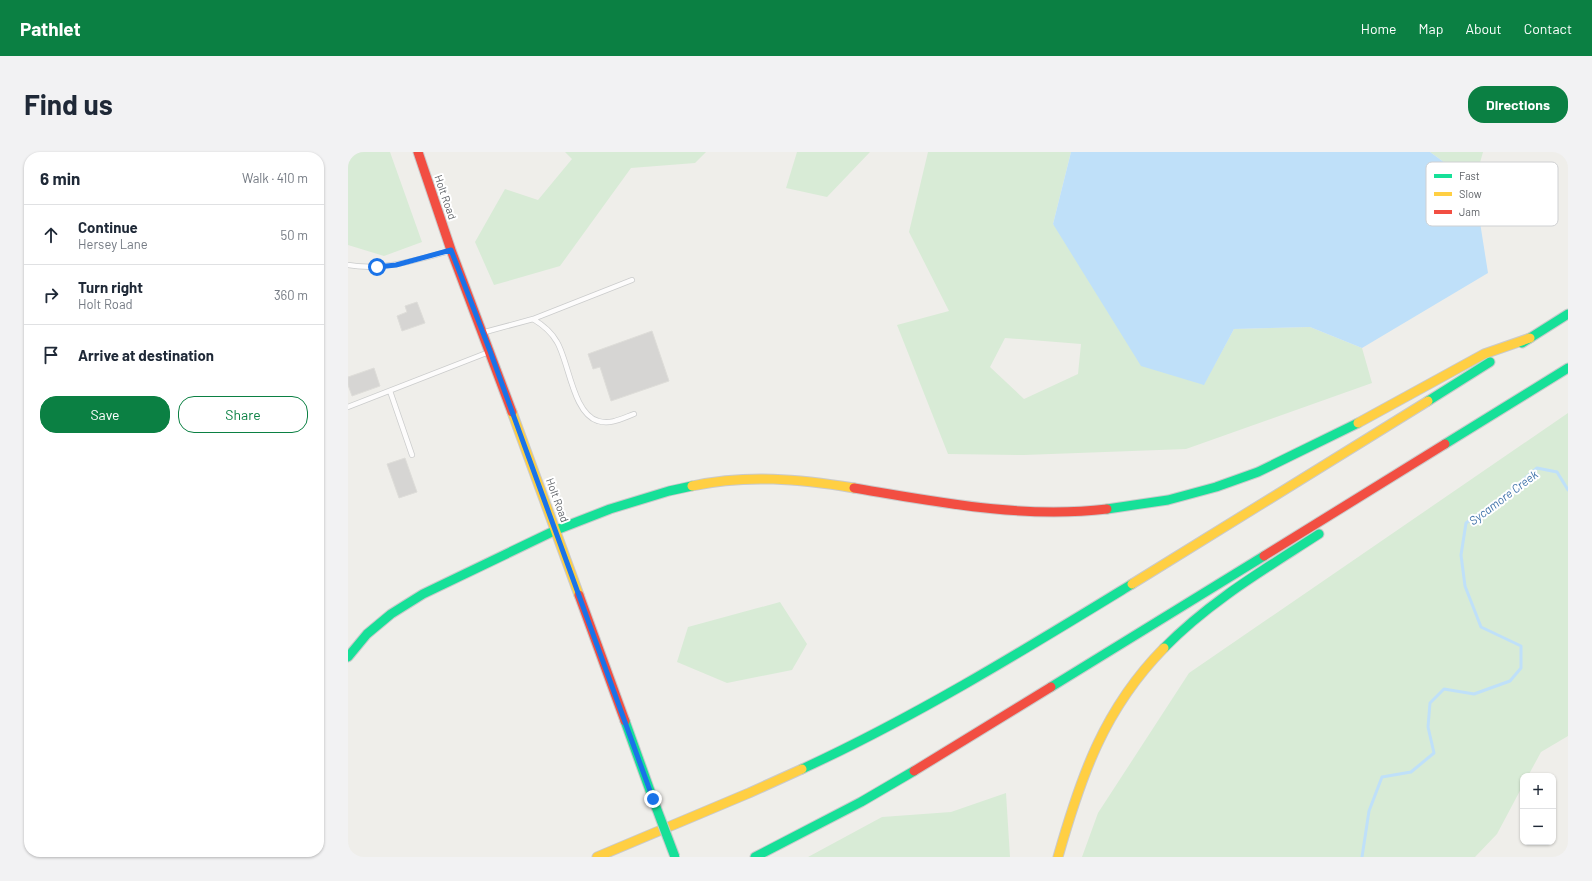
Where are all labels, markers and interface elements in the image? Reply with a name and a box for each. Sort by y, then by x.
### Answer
text: Pathlet [20,17,81,40]
text: Home [1361,20,1397,37]
text: Map [1419,20,1443,37]
text: About [1465,20,1502,37]
text: Contact [1524,20,1572,37]
button: Directions [1468,86,1568,123]
text: Find us [24,87,113,121]
legend [1426,162,1558,226]
text: 6 min [40,168,80,188]
text: Fast [1459,169,1480,182]
text: Walk · 410 m [242,170,308,186]
street label: Holt Road [432,173,460,221]
text: Slow [1459,187,1482,200]
text: Jam [1459,205,1480,218]
text: Continue [78,218,138,236]
icon: ahead [40,224,62,246]
text: 50 m [281,227,308,243]
text: Hersey Lane [78,236,148,252]
route start [368,258,386,276]
text: Turn right [78,278,143,296]
icon: right [40,284,62,306]
text: 360 m [274,287,308,303]
text: Holt Road [78,296,133,312]
icon: arrive [40,344,62,366]
text: Arrive at destination [78,346,214,364]
button: Save [40,396,170,433]
button: Share [178,396,308,433]
water label: Sycamore Creek [1466,467,1540,527]
street label: Holt Road [544,476,572,524]
map controls [1520,773,1556,845]
button: + [1520,773,1556,809]
route end [644,790,662,808]
button: − [1520,809,1556,845]

